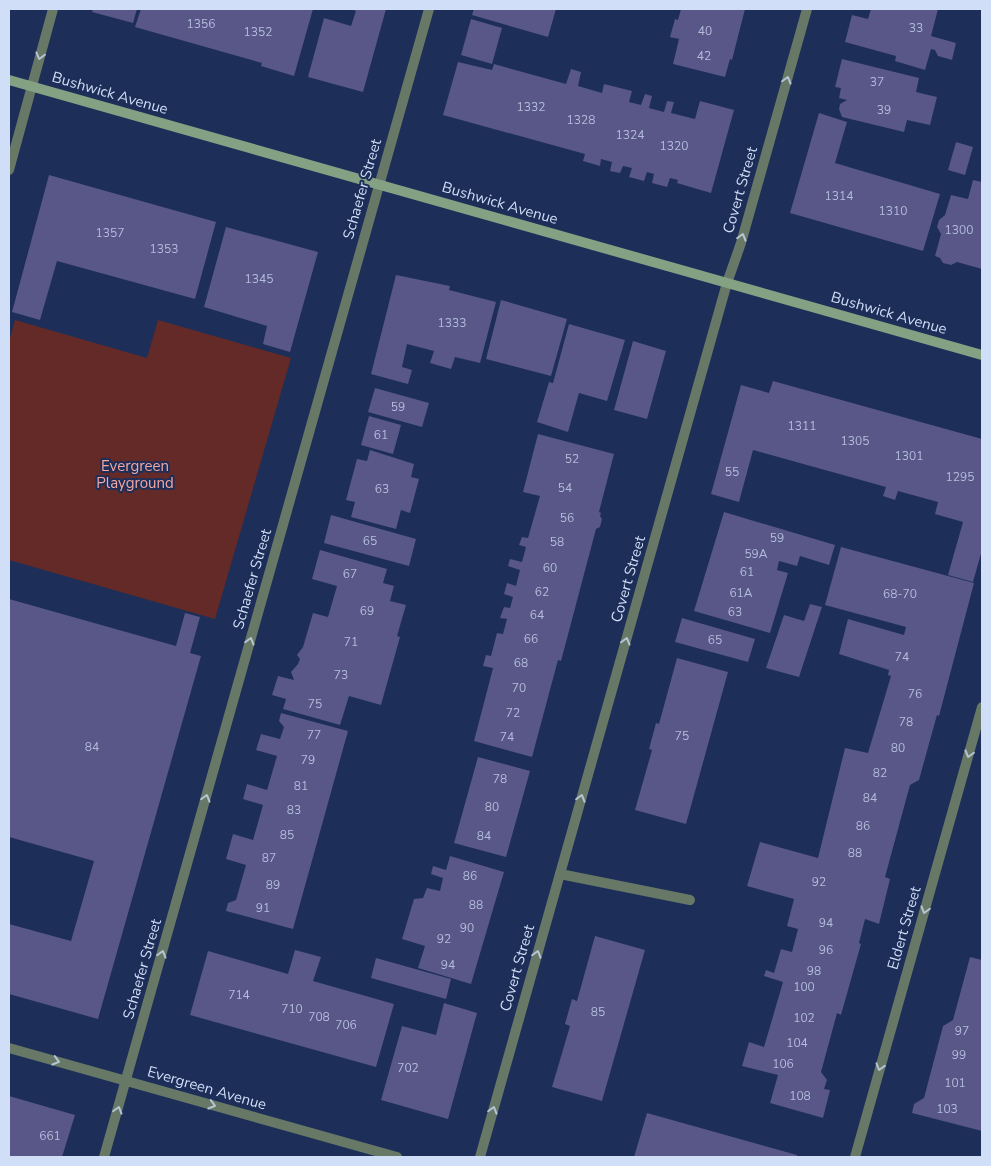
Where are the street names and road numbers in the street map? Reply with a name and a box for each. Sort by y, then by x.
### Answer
street label: Bushwick Avenue [50,67,170,119]
street label: Schaefer Street [338,136,386,242]
street label: Covert Street [718,144,762,236]
street label: Bushwick Avenue [440,177,560,229]
street label: Bushwick Avenue [829,287,949,339]
street label: Schaefer Street [228,526,276,632]
street label: Covert Street [606,533,650,625]
street label: Eldert Street [883,883,926,972]
street label: Schaefer Street [118,916,166,1022]
street label: Covert Street [495,922,539,1014]
street label: Evergreen Avenue [145,1061,269,1115]

